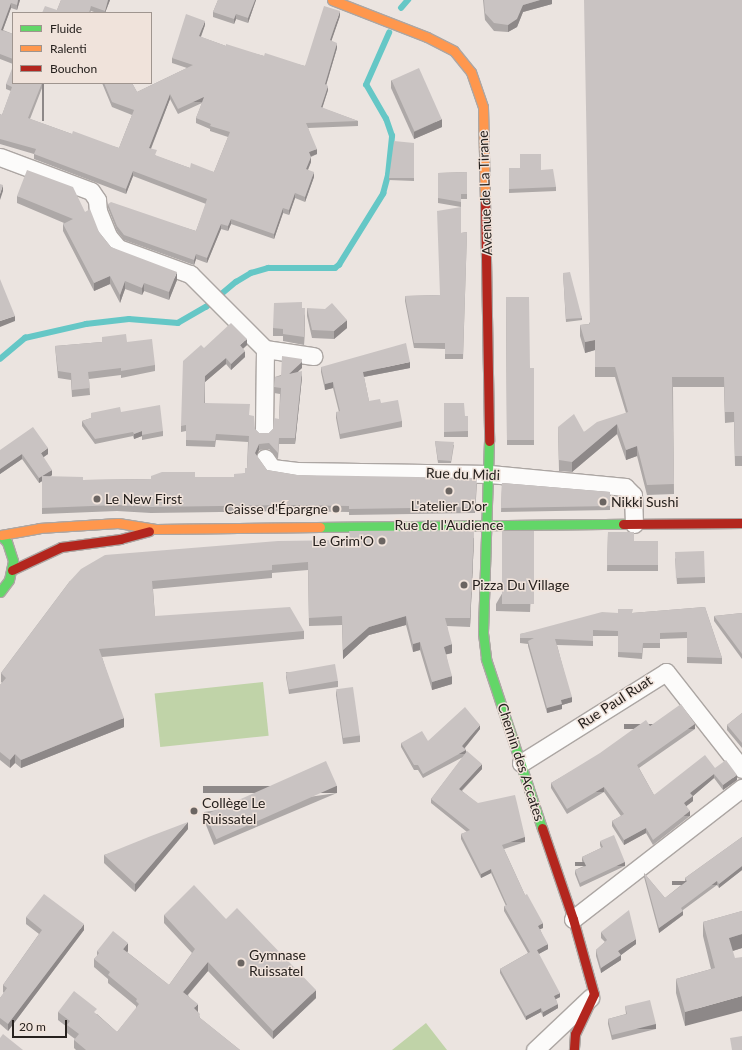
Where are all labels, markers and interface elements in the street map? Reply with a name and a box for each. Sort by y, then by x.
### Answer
legend [12,12,152,84]
text: Fluide [50,21,82,36]
text: Ralenti [50,41,87,56]
text: Bouchon [50,61,97,76]
street label: Avenue de La Tirane [474,130,496,256]
street label: Rue du Midi [426,464,500,484]
marker: L'atelier D'or [444,486,454,496]
place label: Le New First [105,491,182,507]
marker: Le New First [92,494,102,504]
place label: Nikki Sushi [611,494,679,510]
marker: Nikki Sushi [598,497,608,507]
place label: L'atelier D'or [411,498,487,514]
place label: Caisse d'Épargne [224,501,328,517]
marker: Caisse d'Épargne [331,504,341,514]
street label: Rue de l'Audience [395,517,503,533]
place label: Le Grim'O [312,533,374,549]
marker: Le Grim'O [377,536,387,546]
place label: Pizza Du Village [472,577,570,593]
marker: Pizza Du Village [459,580,469,590]
street label: Rue Paul Ruat [575,672,655,732]
street label: Chemin des Accates [494,701,548,823]
place label: Collège Le Ruissatel [202,795,265,828]
marker: Collège Le Ruissatel [189,806,199,816]
place label: Gymnase Ruissatel [249,947,306,980]
marker: Gymnase Ruissatel [236,958,246,968]
scale bar [14,1012,69,1038]
text: 20 m [19,1019,46,1034]

